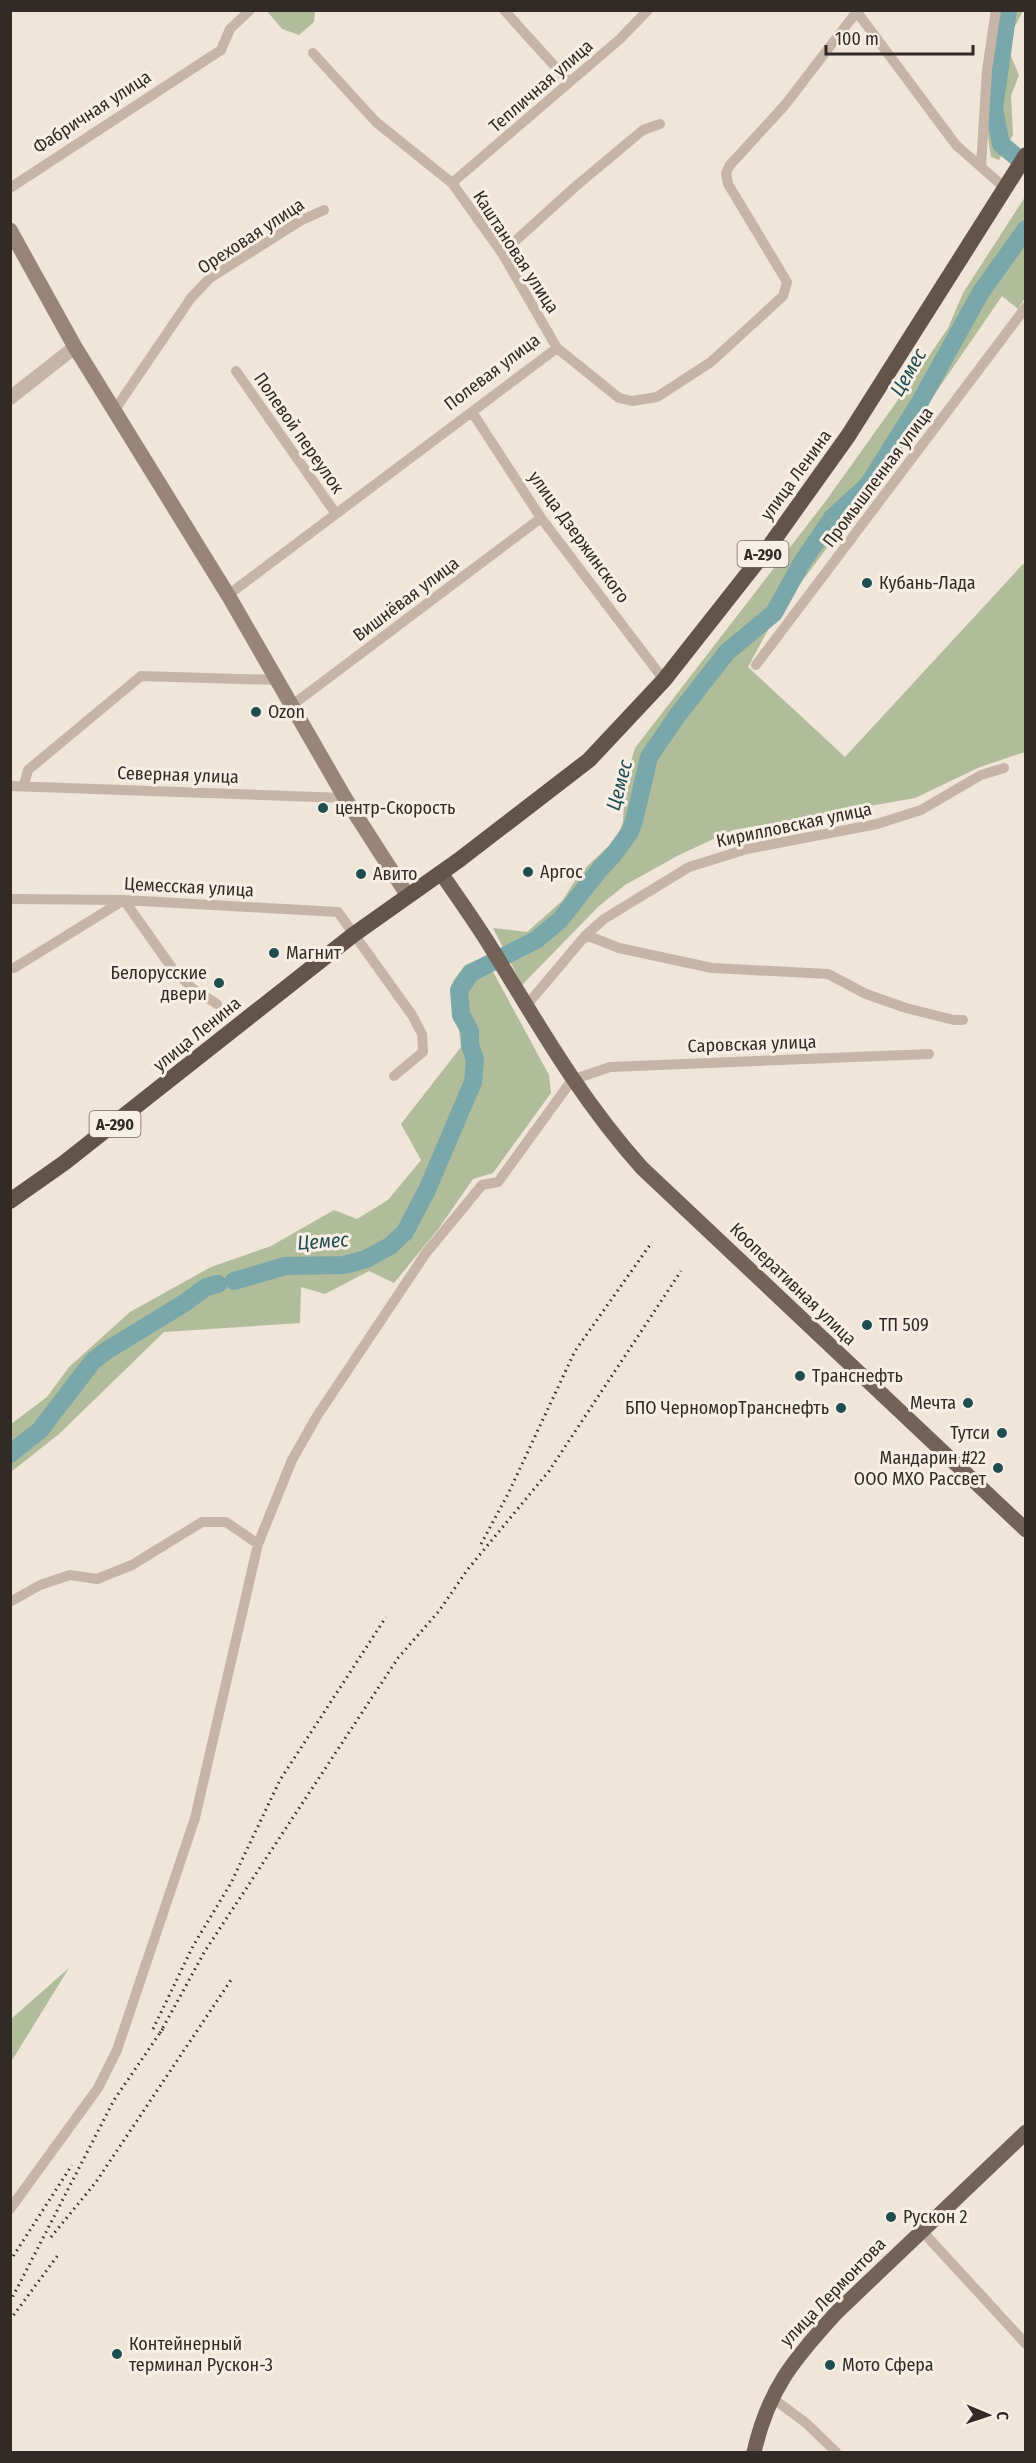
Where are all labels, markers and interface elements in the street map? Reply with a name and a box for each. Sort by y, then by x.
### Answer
scale bar [826,18,973,56]
text: 100 m [835,28,879,50]
street label: Тепличная улица [485,35,598,137]
street label: Фабричная улица [29,66,155,158]
street label: Каштановая улица [468,187,564,318]
street label: Ореховая улица [194,193,309,279]
street label: Полевая улица [440,329,544,415]
water label: Цемес [885,343,931,400]
street label: Полевой переулок [249,368,349,498]
street label: Промышленная улица [818,402,938,552]
street label: улица Ленина [756,425,836,525]
street label: улица Дзержинского [524,467,634,607]
road number: А-290 [738,541,789,567]
street label: Вишнёвая улица [349,552,463,646]
place label: Кубань-Лада [879,572,976,594]
marker: Кубань-Лада [860,576,874,590]
place label: Ozon [268,701,305,723]
marker: Ozon [249,705,263,719]
water label: Цемес [601,757,637,813]
street label: Северная улица [117,762,239,788]
place label: центр-Скорость [335,797,455,819]
street label: Кирилловская улица [714,798,874,852]
marker: центр-Скорость [316,801,330,815]
place label: Аргос [540,861,583,883]
place label: Авито [373,863,418,885]
marker: Аргос [521,865,535,879]
marker: Авито [354,867,368,881]
street label: Цемесская улица [124,873,255,901]
place label: Магнит [286,942,342,964]
marker: Магнит [267,946,281,960]
place label: Белорусские двери [111,962,207,1005]
marker: Белорусские двери [212,976,226,990]
street label: улица Ленина [149,992,245,1076]
street label: Саровская улица [687,1031,817,1057]
road number: А-290 [90,1111,140,1137]
street label: Кооперативная улица [725,1218,861,1350]
water label: Цемес [297,1227,350,1255]
place label: ТП 509 [879,1314,929,1336]
marker: ТП 509 [860,1318,874,1332]
place label: Транснефть [812,1365,903,1387]
marker: Транснефть [793,1369,807,1383]
place label: Мечта [910,1392,956,1414]
marker: Мечта [961,1396,975,1410]
place label: БПО ЧерноморТранснефть [625,1397,829,1419]
marker: БПО ЧерноморТранснефть [834,1401,848,1415]
place label: Тутси [950,1422,990,1444]
marker: Тутси [995,1426,1009,1440]
place label: Мандарин #22 ООО МХО Рассвет [854,1447,987,1490]
marker: Мандарин #22 ООО МХО Рассвет [991,1461,1005,1475]
place label: Рускон 2 [903,2206,968,2228]
marker: Рускон 2 [884,2210,898,2224]
street label: улица Лермонтова [776,2233,890,2351]
place label: Контейнерный терминал Рускон-3 [129,2333,273,2376]
marker: Контейнерный терминал Рускон-3 [110,2347,124,2361]
place label: Мото Сфера [842,2354,934,2376]
marker: Мото Сфера [823,2358,837,2372]
north arrow [958,2385,1018,2445]
text: С [993,2411,1012,2421]

